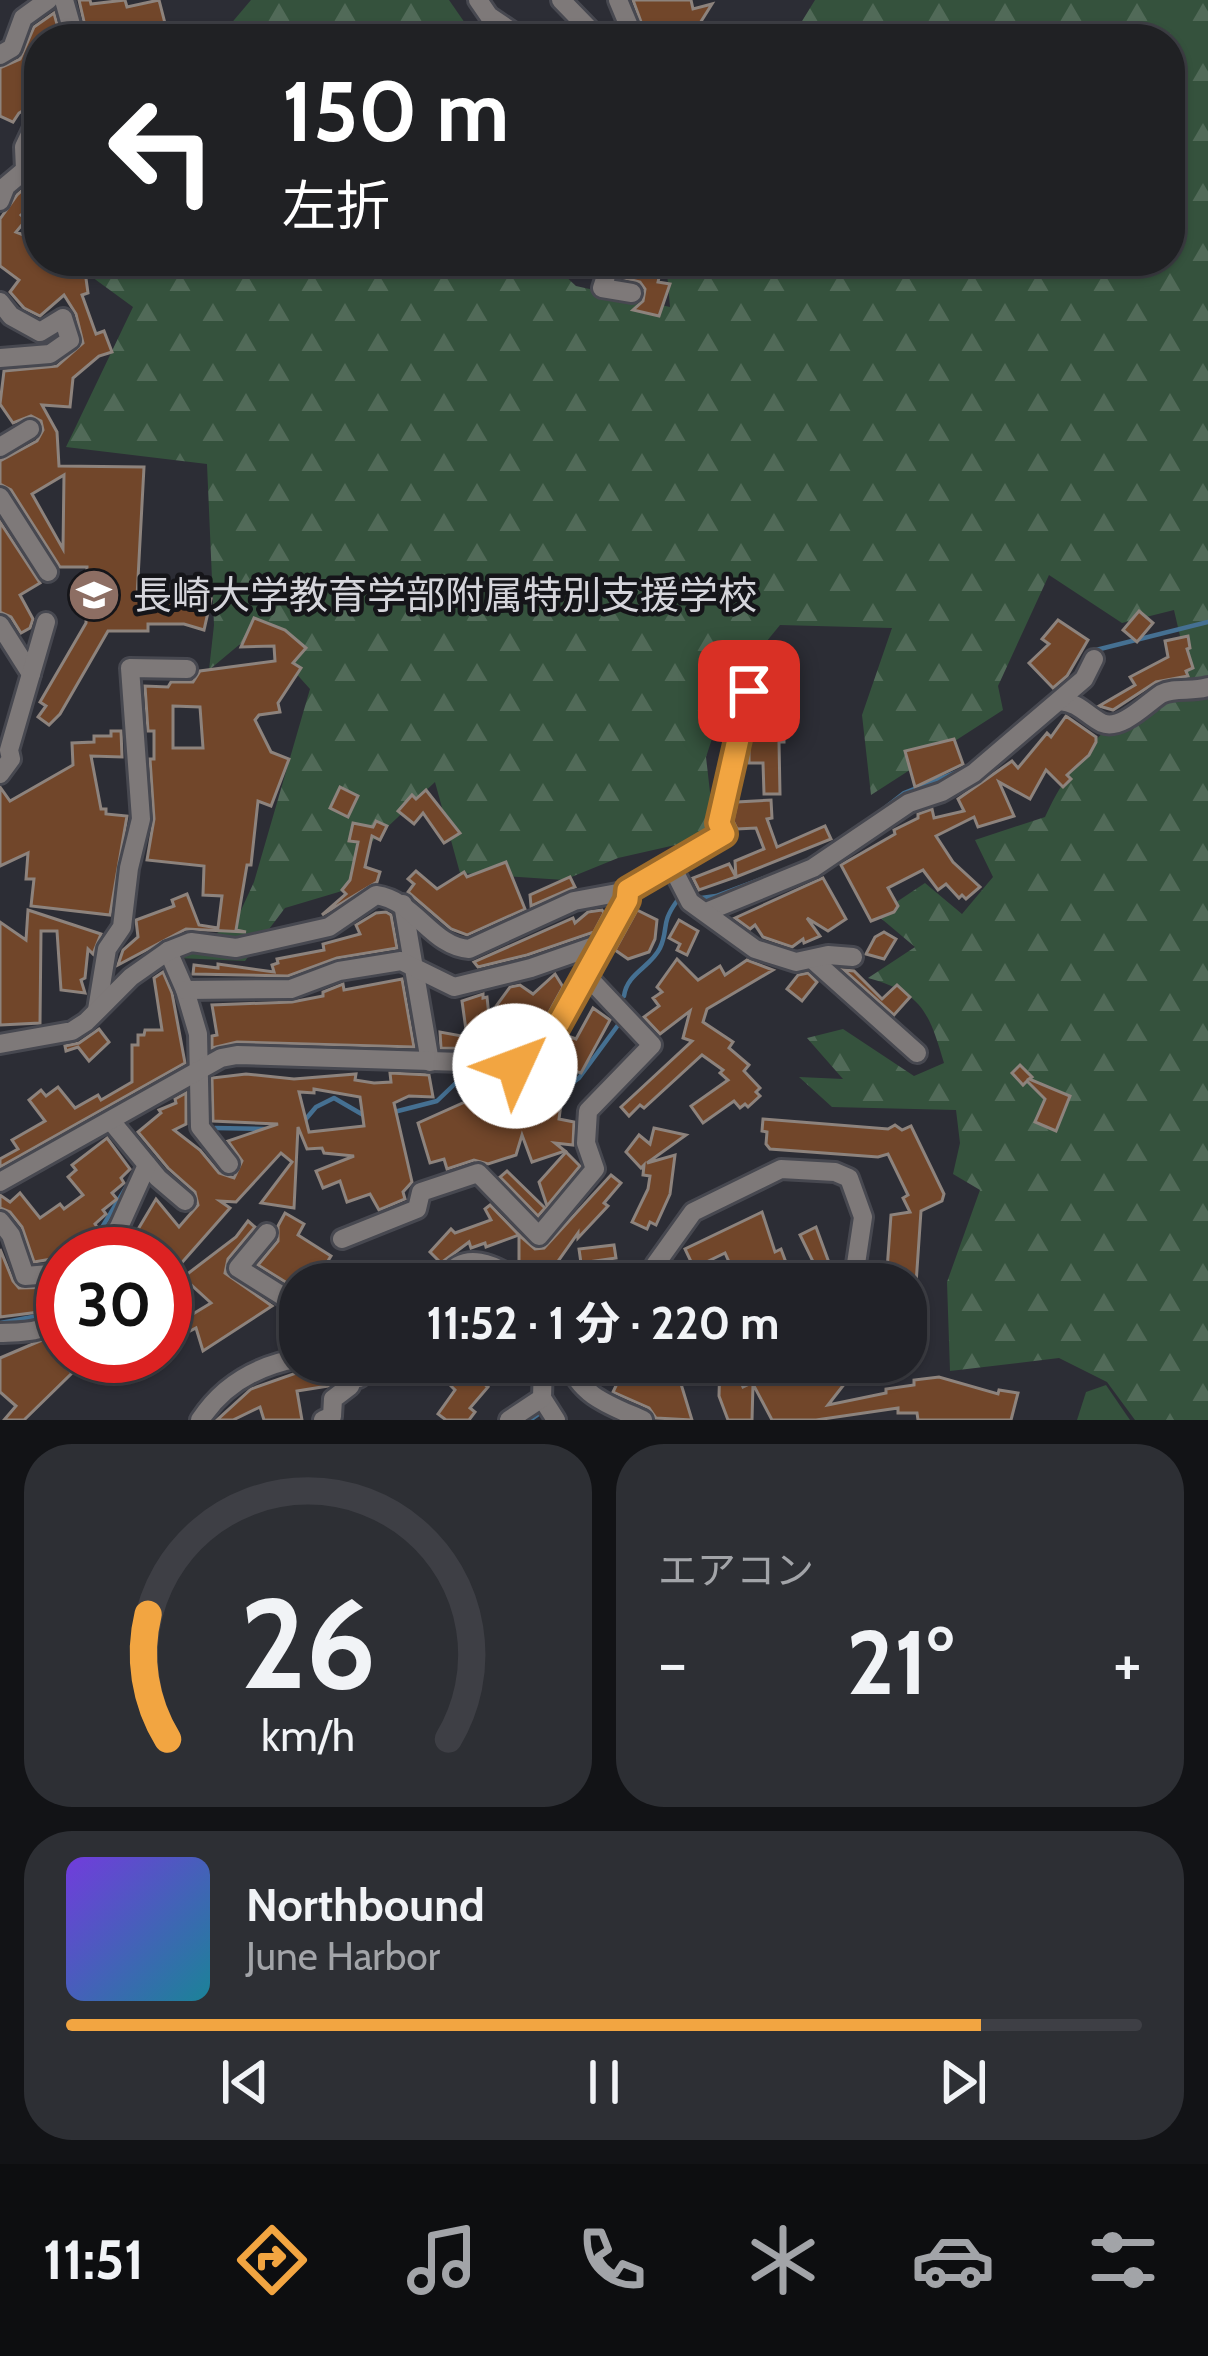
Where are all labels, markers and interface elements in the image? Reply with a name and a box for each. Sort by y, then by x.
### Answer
text: 150 m [282,60,509,162]
icon: left [84,72,240,228]
text: 左折 [282,173,390,239]
school or university icon: 長崎大学教育学部附属特別支援学校 [66,567,122,623]
place label: 長崎大学教育学部附属特別支援学校 [133,571,757,619]
pin [698,640,800,742]
icon: arrive [716,658,782,724]
position arrow [452,1003,578,1129]
speed limit sign: 30 [36,1227,192,1383]
text: 11:52 · 1 分 · 220 m [427,1296,779,1350]
text: エアコン [658,1546,814,1594]
text: 26 [240,1568,376,1719]
text: 21° [847,1607,953,1717]
text: − [658,1622,687,1703]
text: + [1113,1622,1142,1703]
text: km/h [261,1709,355,1761]
text: Northbound [246,1878,485,1932]
text: June Harbor [246,1932,440,1980]
icon: previous [212,2049,278,2115]
icon: pause [571,2049,637,2115]
icon: next [930,2049,996,2115]
icon: directions [230,2218,314,2302]
icon: music [400,2218,484,2302]
icon: phone [570,2218,654,2302]
icon: climate [741,2218,825,2302]
icon: car [911,2218,995,2302]
icon: filters [1081,2218,1165,2302]
text: 11:51 [43,2227,144,2293]

